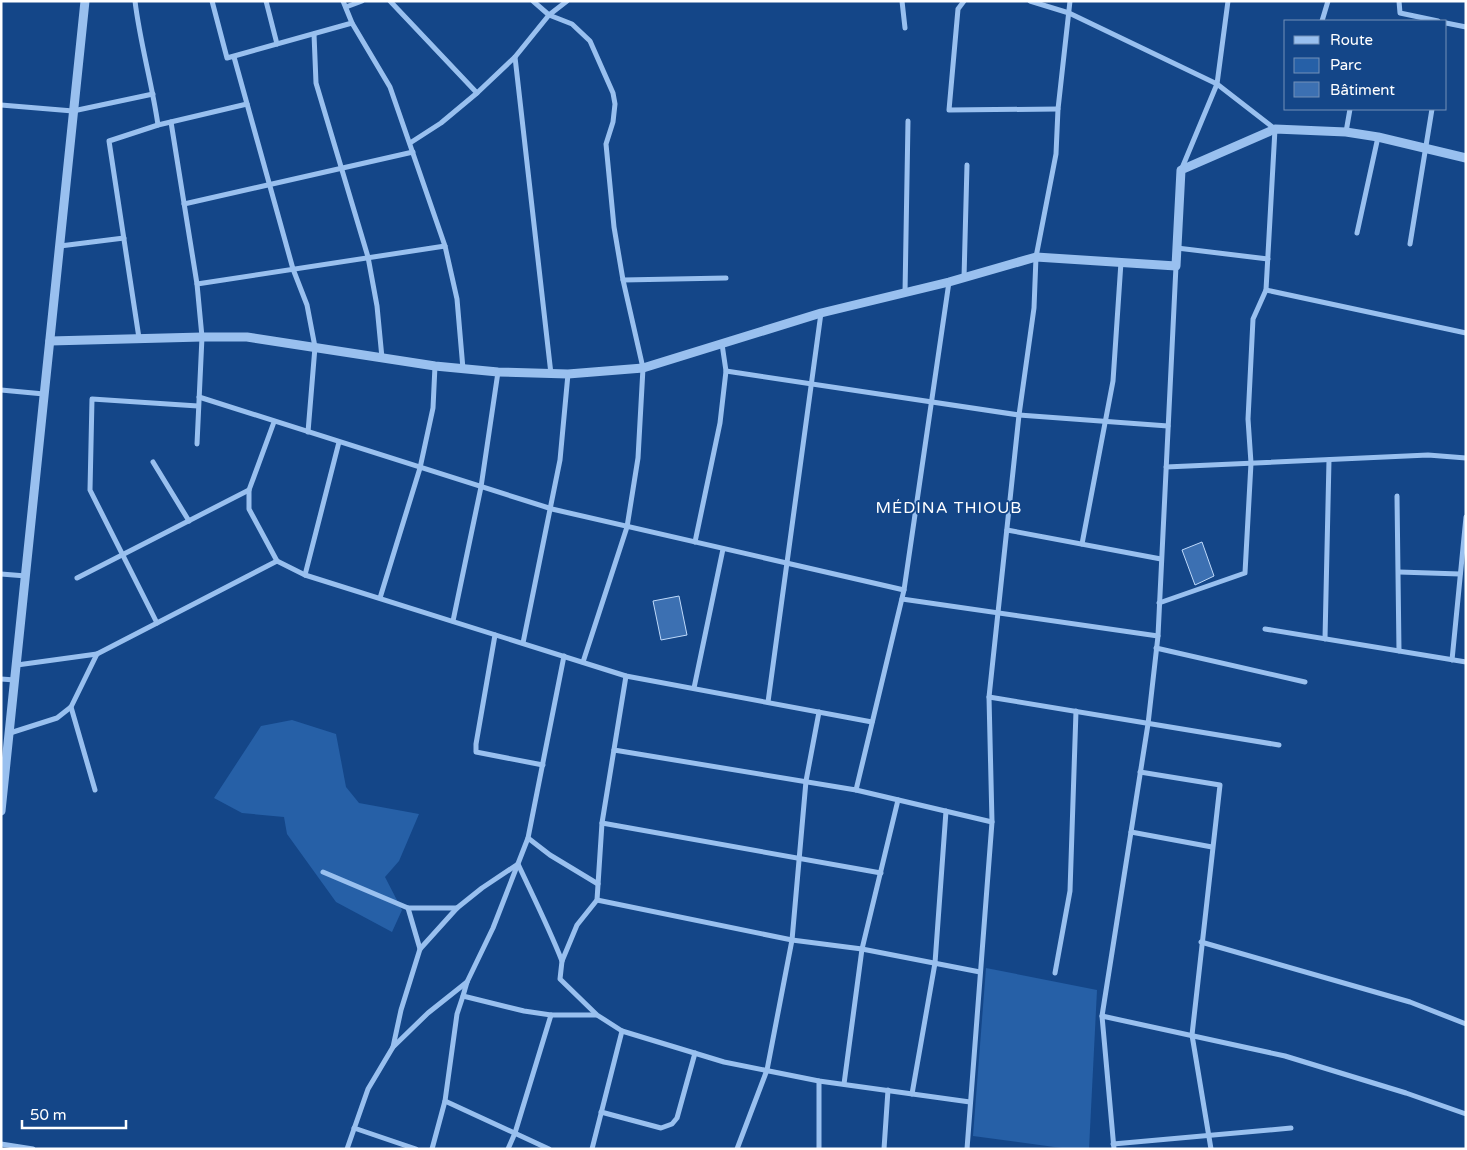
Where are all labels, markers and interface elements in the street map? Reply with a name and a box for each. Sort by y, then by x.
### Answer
legend [1284,20,1447,110]
text: Route [1330,31,1373,49]
text: Parc [1330,56,1362,74]
text: Bâtiment [1330,81,1395,99]
district label: MÉDINA THIOUB [876,498,1022,518]
scale bar [22,1098,126,1130]
text: 50 m [30,1106,67,1124]

